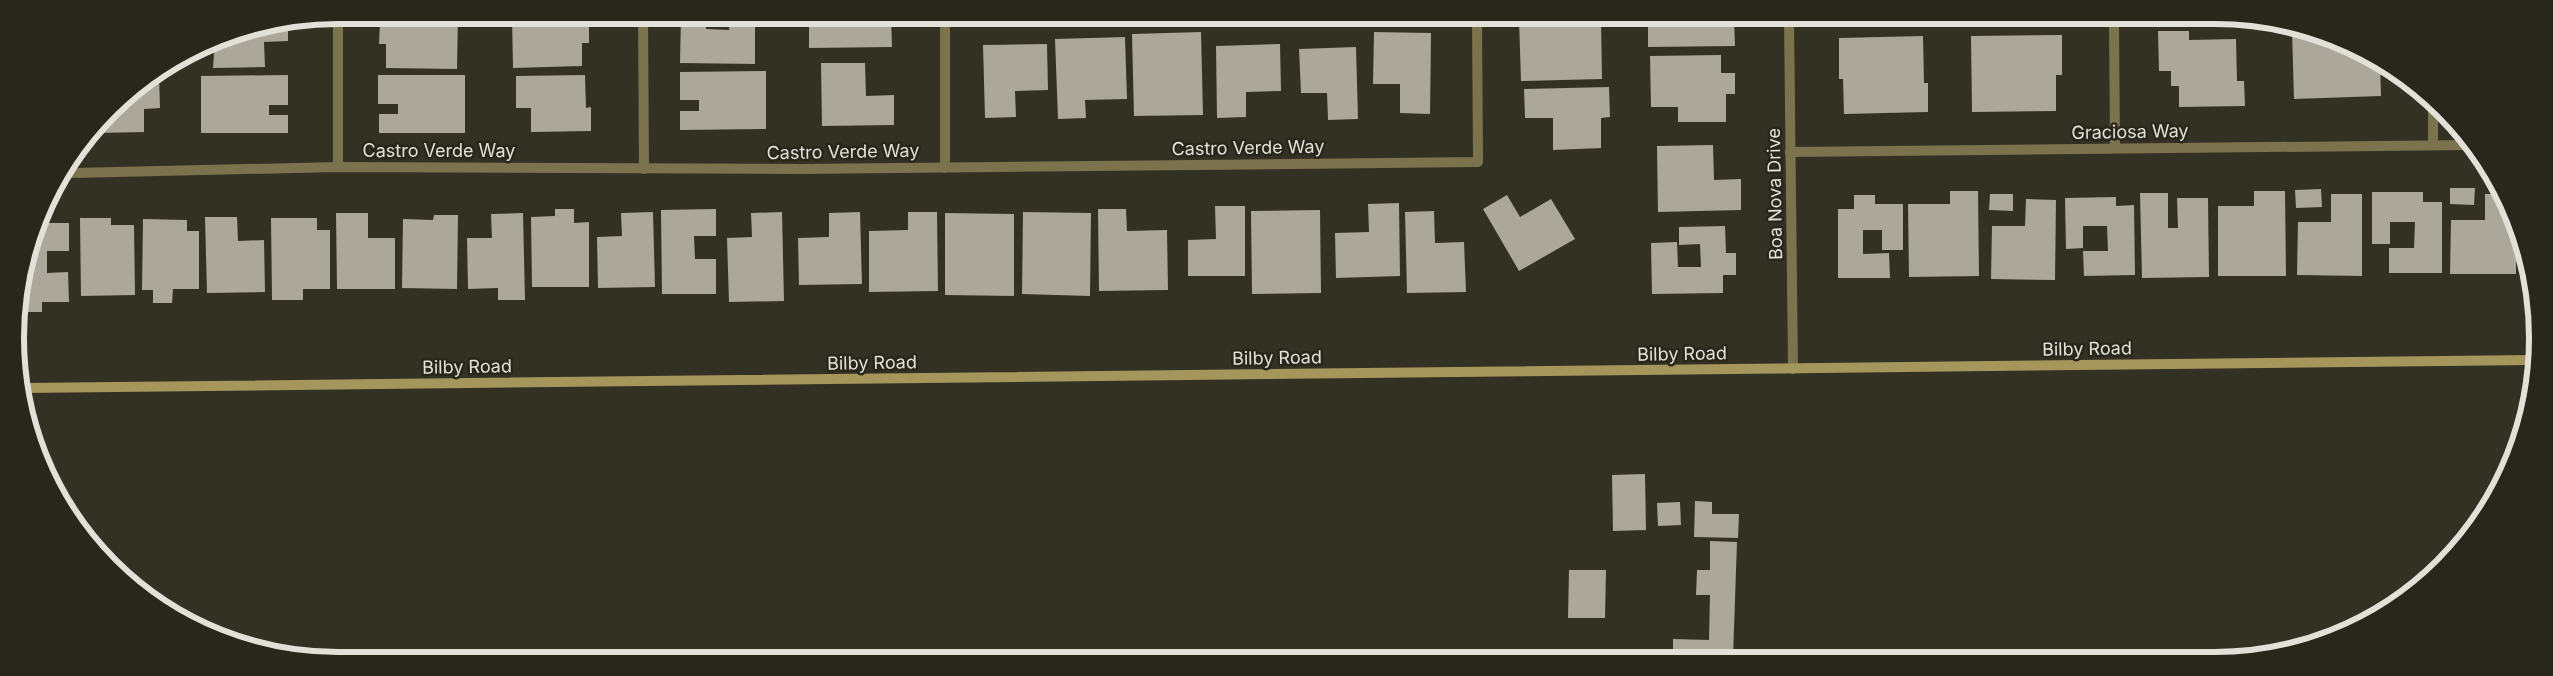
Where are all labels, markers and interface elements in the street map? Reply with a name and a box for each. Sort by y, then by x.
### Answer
street label: Graciosa Way [2071,120,2189,143]
street label: Boa Nova Drive [1763,128,1786,260]
street label: Castro Verde Way [1171,136,1325,159]
street label: Castro Verde Way [363,140,515,161]
street label: Castro Verde Way [766,140,920,163]
street label: Bilby Road [2042,337,2132,360]
street label: Bilby Road [1637,342,1727,365]
street label: Bilby Road [1232,346,1322,369]
street label: Bilby Road [827,351,917,374]
street label: Bilby Road [422,355,512,378]

